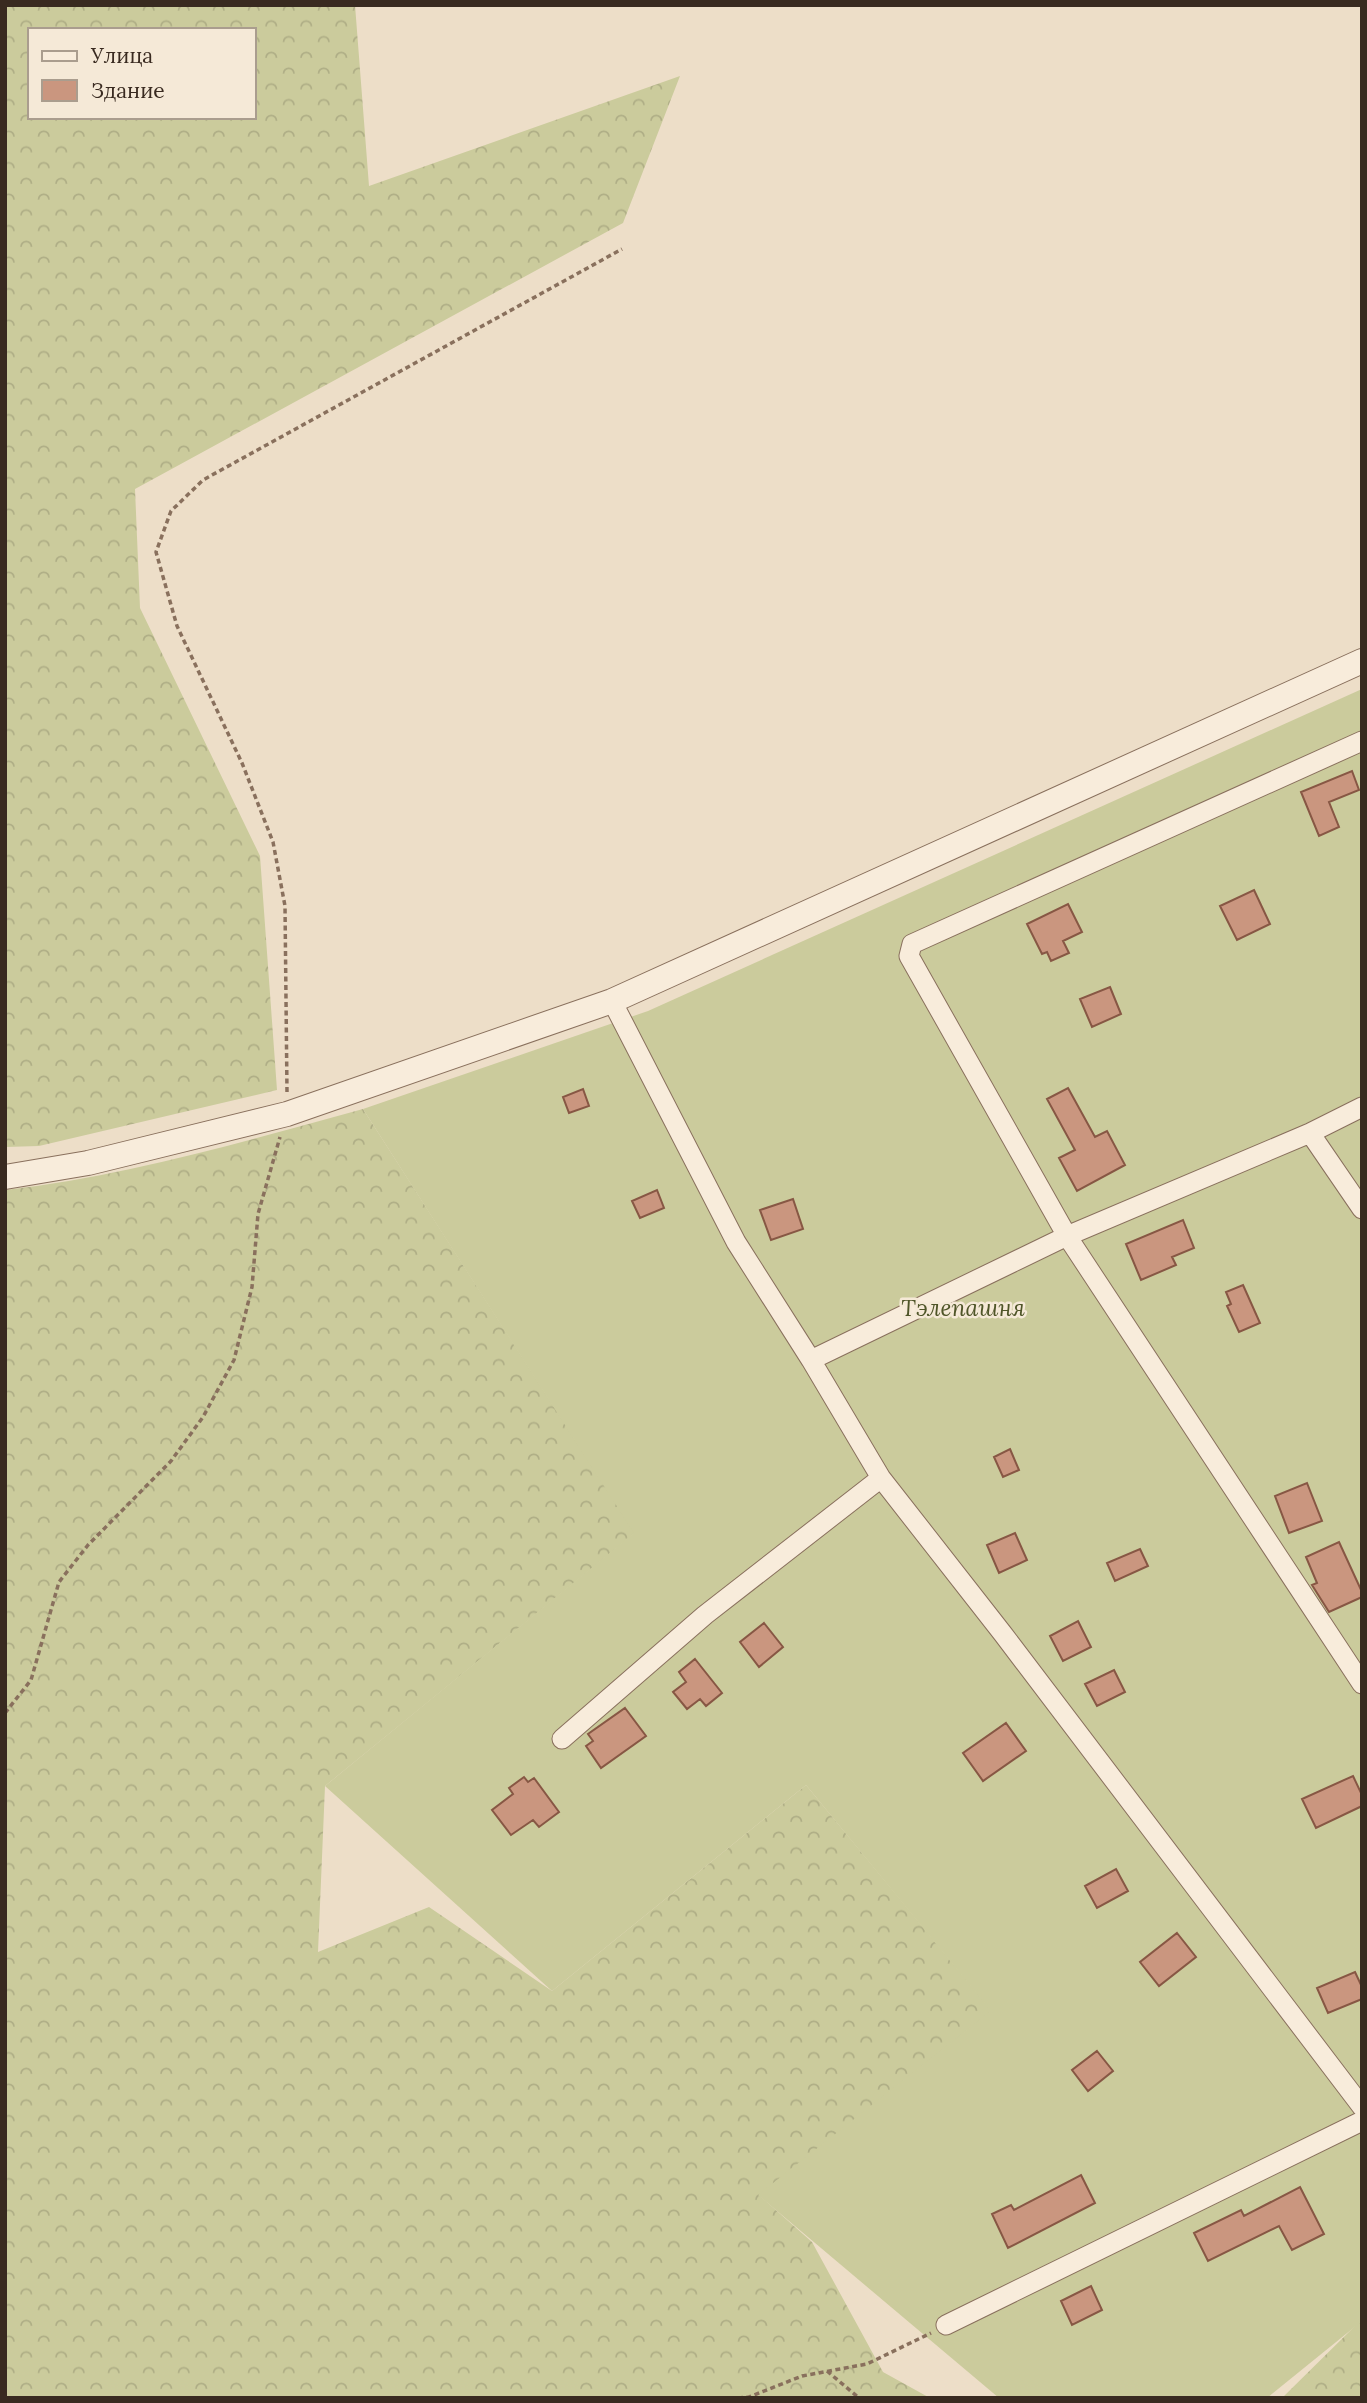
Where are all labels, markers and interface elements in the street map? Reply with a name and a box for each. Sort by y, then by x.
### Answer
legend [28,28,256,119]
text: Улица [90,42,153,69]
text: Здание [91,77,165,104]
park label: Тэлепашня [901,1293,1025,1322]

